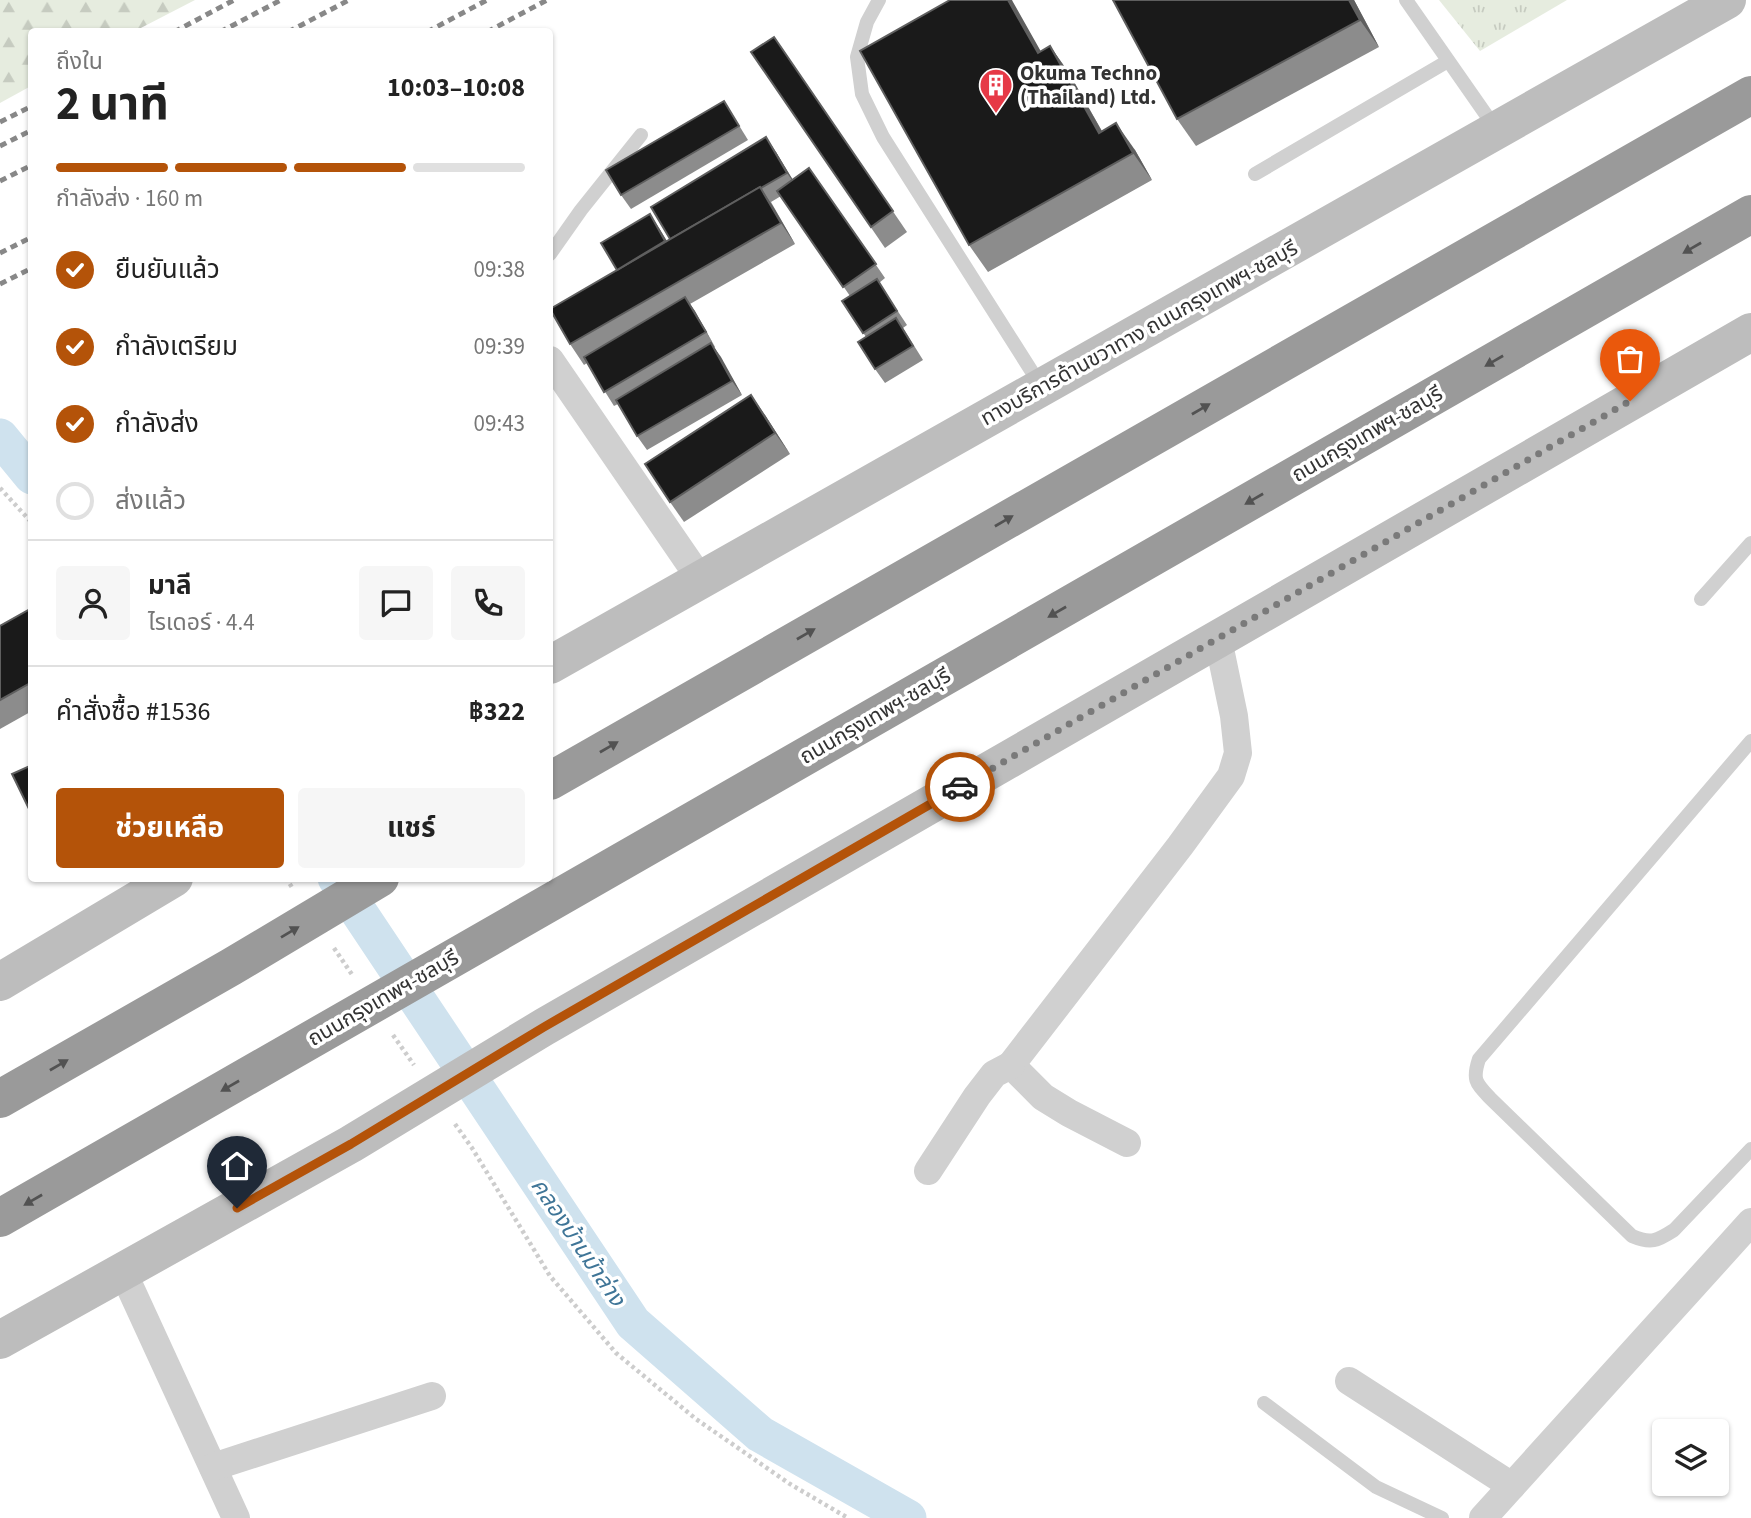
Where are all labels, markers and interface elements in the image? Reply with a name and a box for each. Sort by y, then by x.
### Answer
text: ถึงใน [56,45,103,78]
place label: Okuma Techno (Thailand) Ltd. [1020,58,1157,112]
building icon: Okuma Techno (Thailand) Ltd. [977,66,1015,115]
text: 10:03–10:08 [387,69,525,106]
text: 2 นาที [56,72,169,137]
text: กำลังส่ง · 160 m [56,182,203,215]
street label: ทางบริการด้านขวาทาง ถนนกรุงเทพฯ-ชลบุรี [975,233,1303,433]
one-way arrow [1682,242,1701,254]
icon: check [56,251,94,289]
text: ยืนยันแล้ว [115,251,220,288]
text: 09:38 [474,253,525,286]
icon: check [56,328,94,366]
text: กำลังเตรียม [115,328,238,365]
pin [1600,329,1660,401]
text: 09:39 [474,330,525,363]
icon: bag [1611,340,1649,378]
one-way arrow [1485,355,1504,367]
street label: ถนนกรุงเทพฯ-ชลบุรี [1286,378,1448,489]
one-way arrow [1192,403,1211,415]
icon: check [56,405,94,443]
text: กำลังส่ง [115,405,199,442]
text: 09:43 [474,407,525,440]
text: ส่งแล้ว [115,482,186,519]
one-way arrow [1245,493,1264,505]
one-way arrow [994,515,1013,528]
button: person [56,566,130,640]
button: chat [359,566,433,640]
button: phone [451,566,525,640]
text: มาลี [148,567,192,604]
text: ไรเดอร์ · 4.4 [148,606,255,639]
one-way arrow [1047,606,1067,618]
one-way arrow [797,628,816,640]
street label: ถนนกรุงเทพฯ-ชลบุรี [794,660,956,771]
text: คำสั่งซื้อ #1536 [56,693,211,730]
text: ฿322 [469,693,525,730]
one-way arrow [599,741,618,753]
courier [925,752,995,822]
icon: car [941,768,979,806]
button: ช่วยเหลือ [56,788,284,868]
button: แชร์ [298,788,525,868]
one-way arrow [281,926,300,938]
street label: ถนนกรุงเทพฯ-ชลบุรี [302,942,464,1053]
one-way arrow [50,1059,69,1071]
one-way arrow [220,1080,239,1092]
pin [207,1136,267,1208]
icon: home [218,1147,256,1185]
water label: คลองบ้านม้าล่าง [523,1171,634,1314]
one-way arrow [23,1194,42,1206]
map controls [1652,1419,1729,1496]
button: layers [1652,1419,1729,1496]

